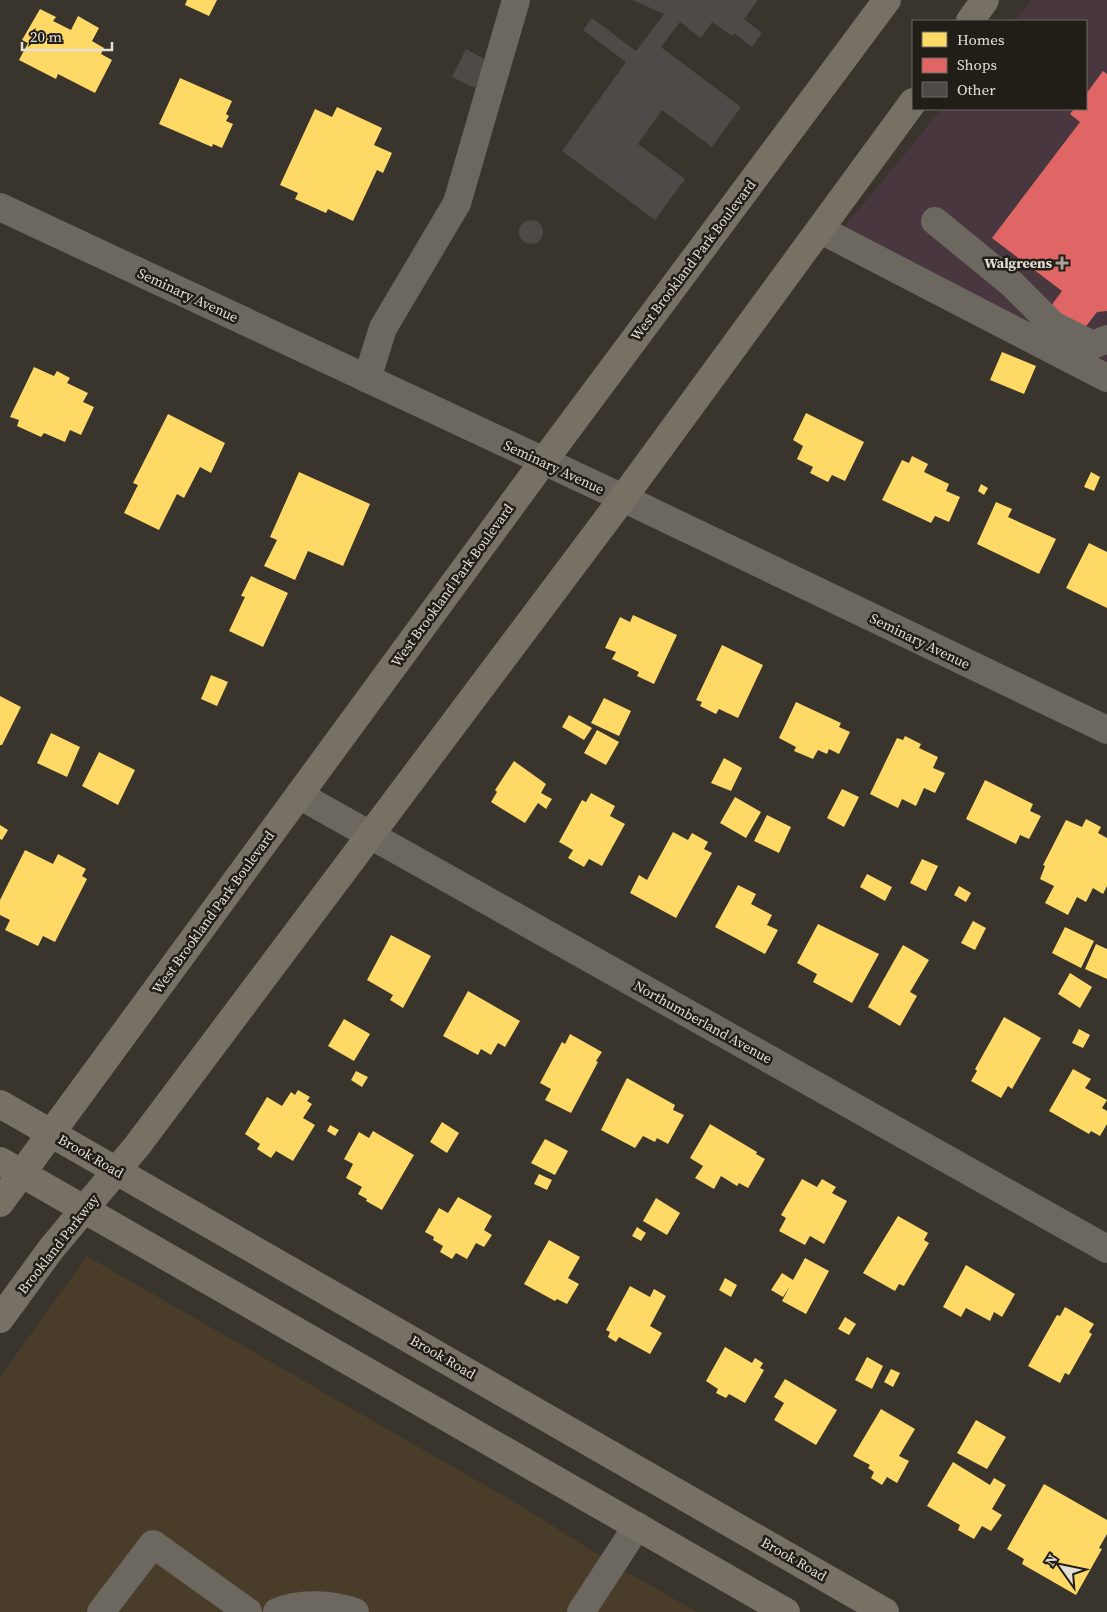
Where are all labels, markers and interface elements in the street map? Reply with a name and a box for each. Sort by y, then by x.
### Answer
scale bar [22,20,112,52]
legend [912,20,1087,110]
text: 20 m [30,26,62,47]
text: Homes [957,29,1004,50]
text: Shops [957,54,997,75]
text: Other [957,79,996,100]
street label: West Brookland Park Boulevard [626,175,760,345]
place label: Walgreens [984,253,1053,273]
marker: Walgreens [1056,257,1068,269]
street label: Seminary Avenue [134,263,242,327]
street label: Seminary Avenue [500,435,608,499]
street label: West Brookland Park Boulevard [386,499,518,671]
street label: Seminary Avenue [867,608,973,674]
street label: West Brookland Park Boulevard [147,826,279,998]
street label: Northumberland Avenue [630,976,776,1068]
street label: Brook Road [55,1129,127,1183]
street label: Brookland Parkway [13,1189,104,1298]
street label: Brook Road [407,1330,479,1384]
street label: Brook Road [758,1532,830,1586]
north arrow [1037,1542,1087,1592]
text: N [1040,1550,1062,1570]

